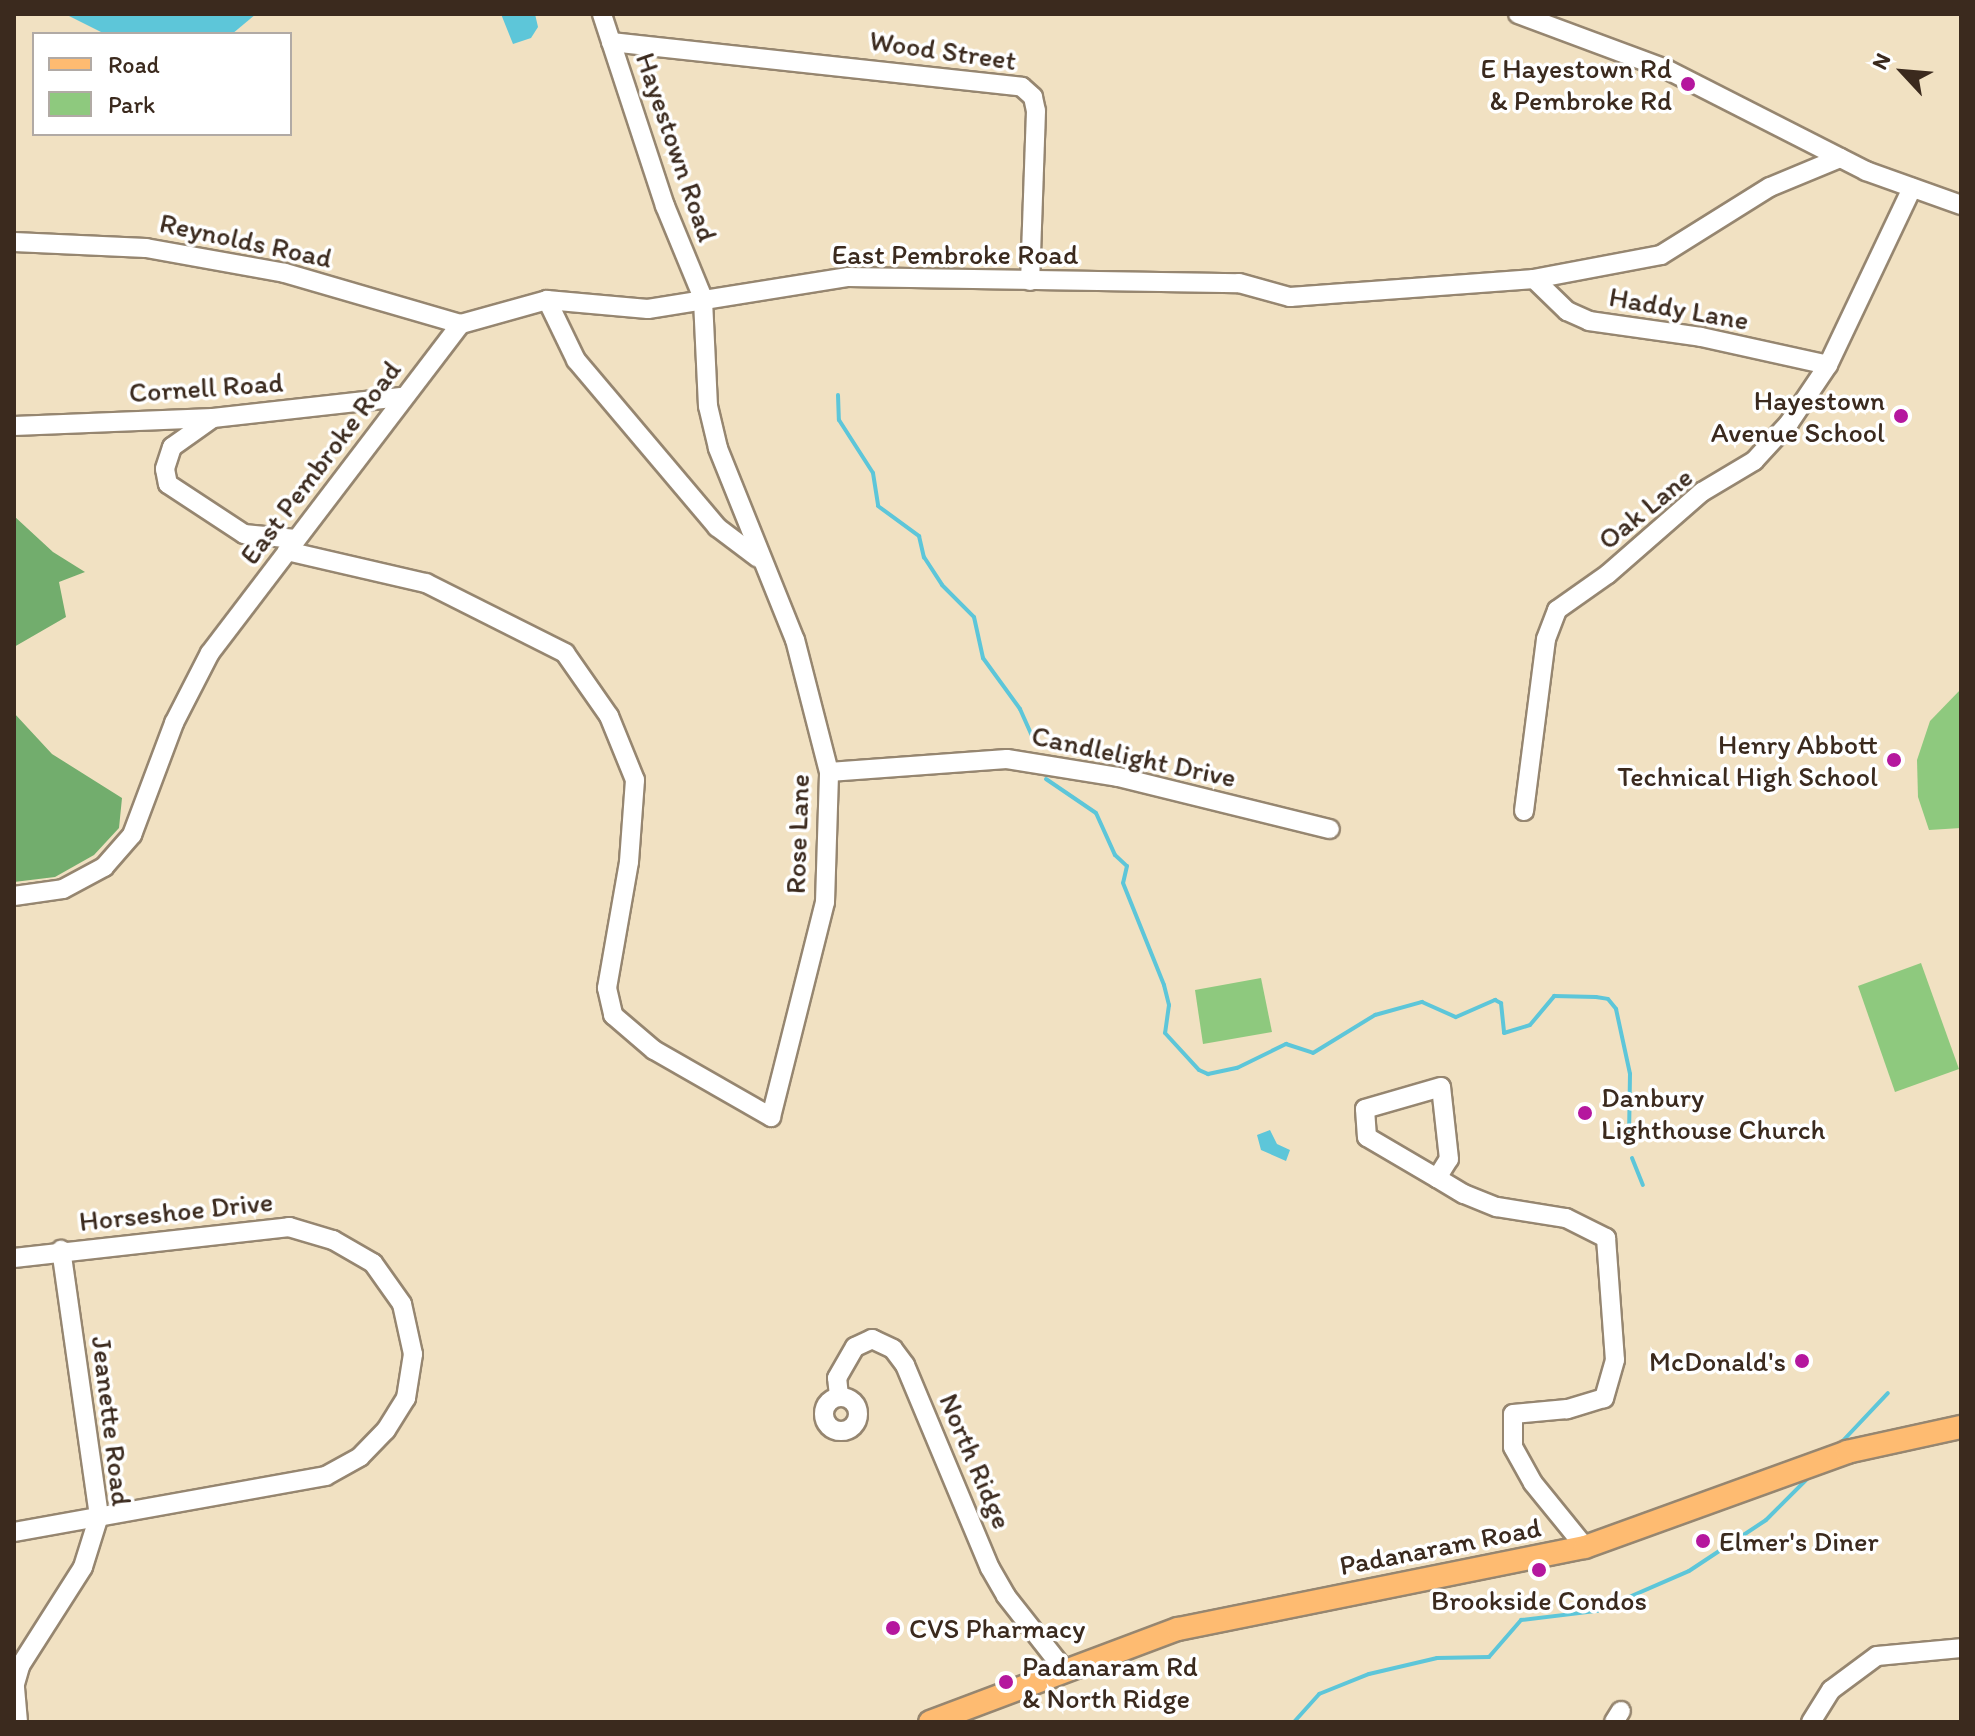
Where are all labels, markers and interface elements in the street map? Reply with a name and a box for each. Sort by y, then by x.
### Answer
street label: Wood Street [868,23,1018,77]
legend [32,32,292,136]
north arrow [1863,32,1943,112]
street label: Hayestown Road [629,48,725,246]
text: N [1866,49,1896,74]
text: Road [108,50,160,79]
place label: E Hayestown Rd & Pembroke Rd [1480,51,1672,117]
marker: E Hayestown Rd & Pembroke Rd [1679,75,1697,93]
text: Park [108,90,155,119]
street label: Reynolds Road [157,205,335,275]
street label: East Pembroke Road [832,237,1078,271]
street label: Haddy Lane [1606,279,1752,337]
street label: East Pembroke Road [233,354,407,570]
street label: Cornell Road [128,365,284,409]
place label: Hayestown Avenue School [1711,383,1885,449]
marker: Hayestown Avenue School [1892,407,1910,425]
street label: Oak Lane [1590,459,1700,557]
street label: Candlelight Drive [1028,718,1240,794]
place label: Henry Abbott Technical High School [1618,727,1878,793]
marker: Henry Abbott Technical High School [1885,751,1903,769]
street label: Rose Lane [778,773,816,895]
place label: Danbury Lighthouse Church [1601,1080,1826,1146]
marker: Danbury Lighthouse Church [1576,1104,1594,1122]
street label: Horseshoe Drive [77,1184,275,1238]
street label: Jeanette Road [85,1335,139,1507]
place label: McDonald's [1649,1344,1786,1378]
marker: McDonald's [1793,1352,1811,1370]
street label: North Ridge [933,1389,1019,1533]
street label: Padanaram Road [1337,1510,1543,1582]
place label: Elmer's Diner [1719,1524,1879,1558]
marker: Elmer's Diner [1694,1532,1712,1550]
marker: Brookside Condos [1530,1561,1548,1579]
place label: Brookside Condos [1431,1583,1647,1617]
place label: CVS Pharmacy [909,1611,1085,1645]
marker: CVS Pharmacy [884,1619,902,1637]
place label: Padanaram Rd & North Ridge [1022,1649,1198,1715]
marker: Padanaram Rd & North Ridge [997,1673,1015,1691]

